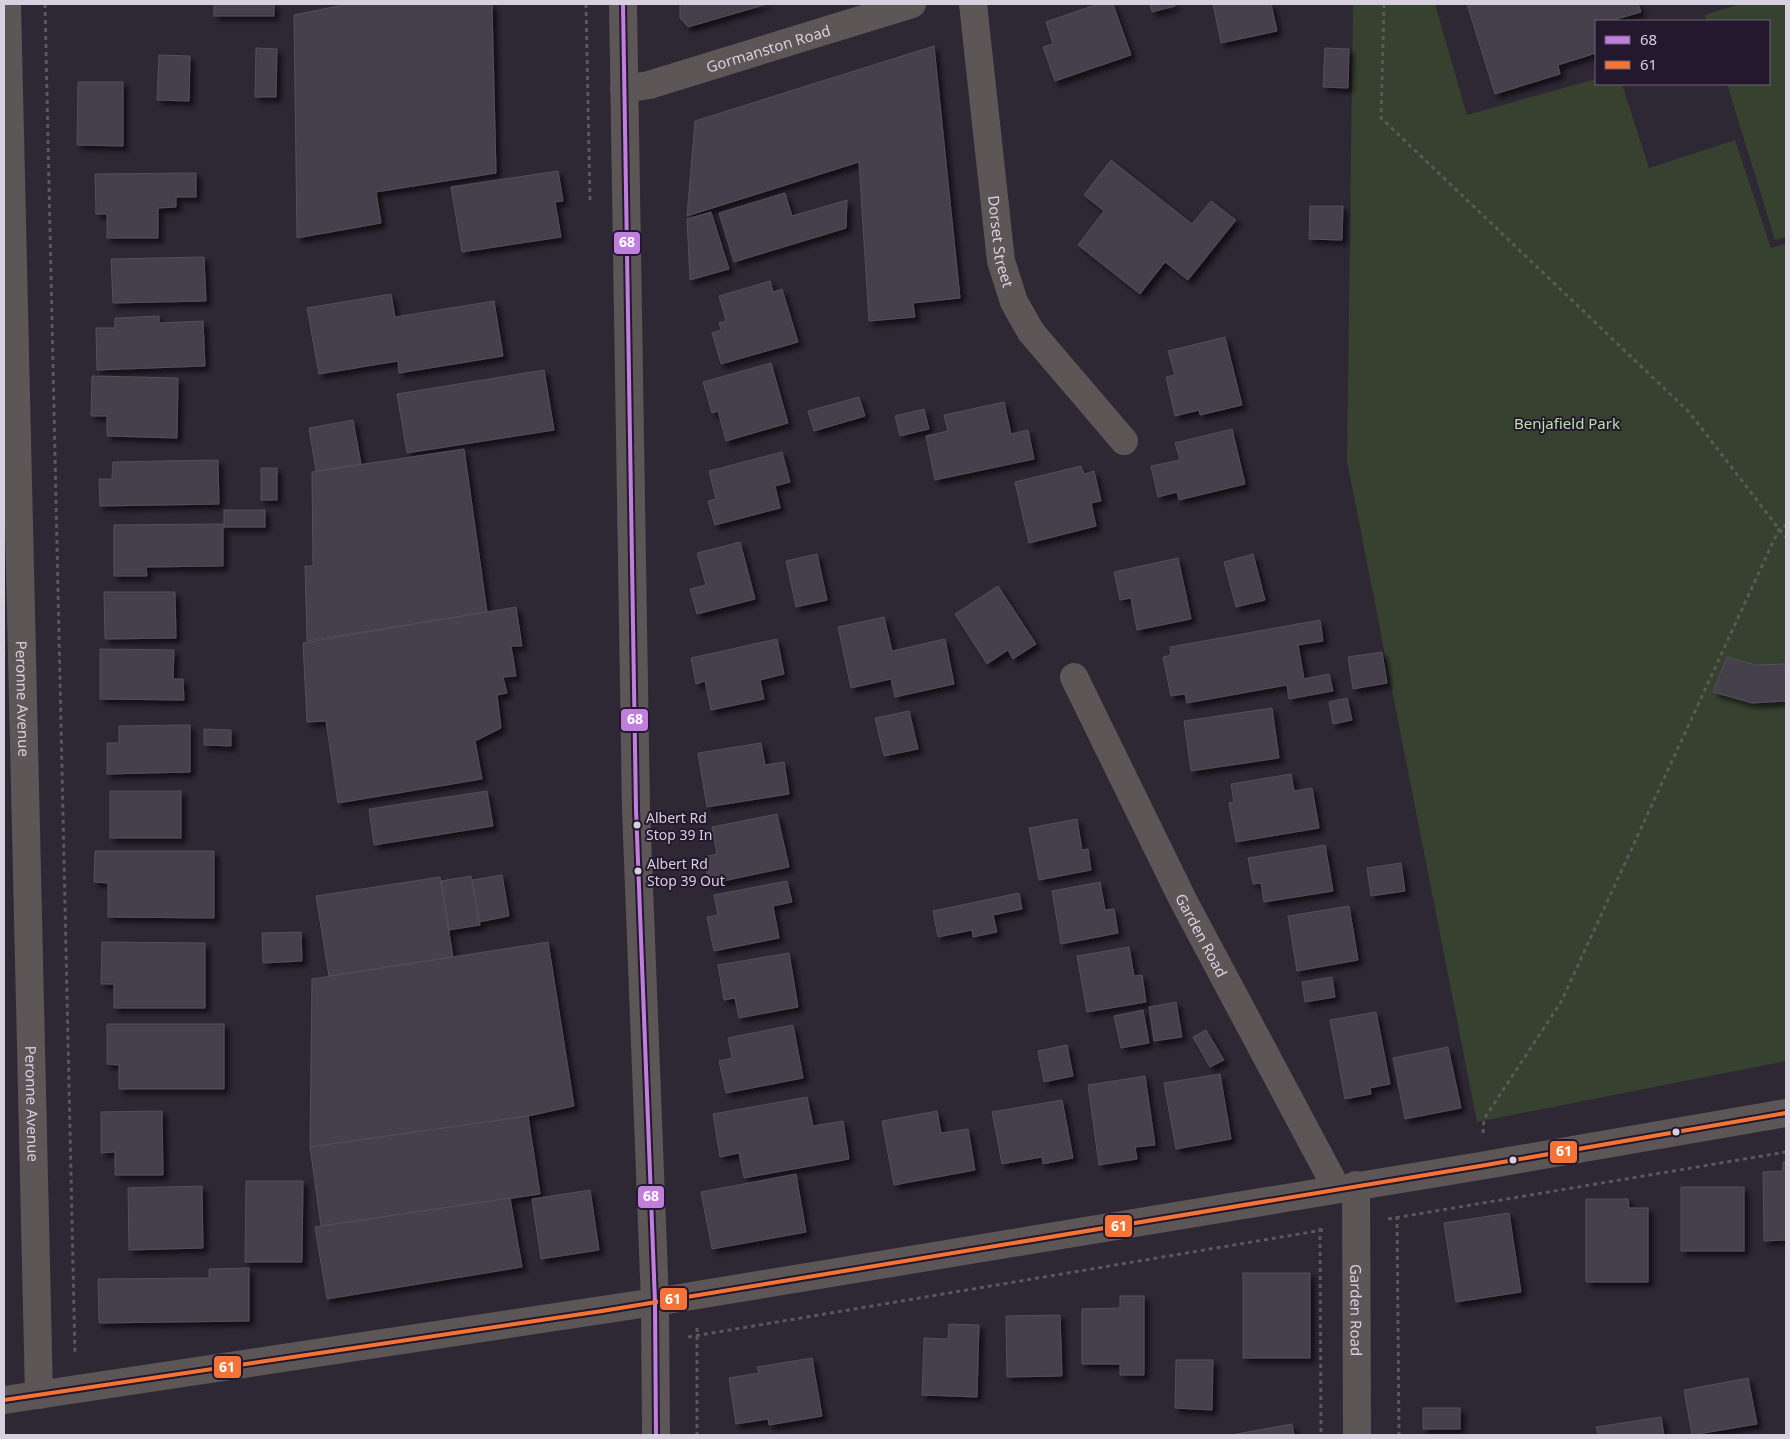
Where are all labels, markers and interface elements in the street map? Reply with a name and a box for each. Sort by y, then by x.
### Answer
street label: Gormanston Road [704,20,833,77]
legend [1595,20,1770,85]
text: 68 [1640,29,1657,49]
text: 61 [1640,54,1657,74]
street label: Dorset Street [984,194,1019,290]
line badge: 68 [613,231,641,255]
text: 68 [619,232,635,251]
park label: Benjafield Park [1514,413,1620,433]
street label: Peronne Avenue [12,641,34,757]
line badge: 68 [620,708,649,732]
text: 68 [627,709,643,728]
place label: Albert Rd Stop 39 In [646,808,713,844]
marker: Albert Rd Stop 39 In [632,820,642,830]
place label: Albert Rd Stop 39 Out [647,854,725,890]
marker: Albert Rd Stop 39 Out [633,866,643,876]
street label: Garden Road [1171,890,1232,981]
street label: Peronne Avenue [21,1045,44,1162]
unlabelled marker [1671,1127,1681,1137]
line badge: 61 [1549,1140,1578,1164]
text: 61 [1556,1141,1572,1160]
unlabelled marker [1508,1155,1518,1165]
line badge: 68 [637,1185,665,1209]
text: 68 [643,1186,659,1205]
line badge: 61 [1104,1214,1133,1238]
text: 61 [1111,1216,1127,1235]
street label: Garden Road [1346,1264,1367,1356]
line badge: 61 [659,1287,688,1311]
text: 61 [665,1289,681,1308]
line badge: 61 [213,1355,242,1379]
text: 61 [219,1357,235,1376]

